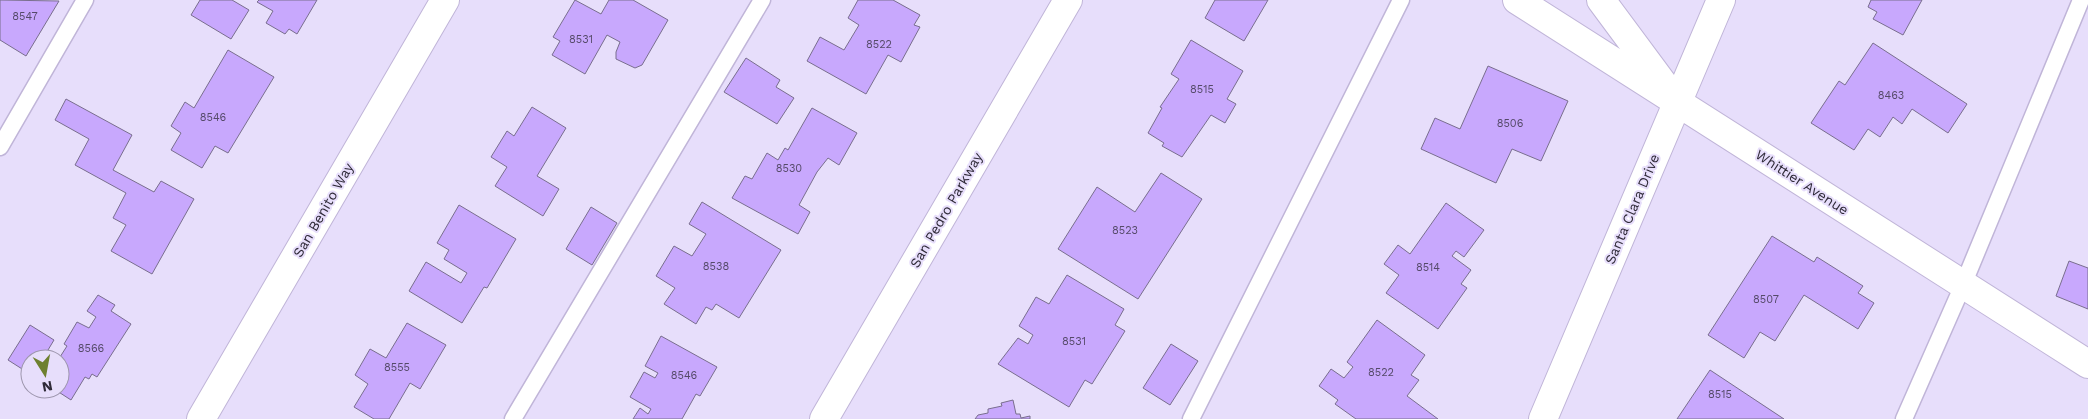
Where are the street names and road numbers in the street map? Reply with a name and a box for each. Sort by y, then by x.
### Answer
street label: Whittier Avenue [1753,146,1851,218]
street label: San Pedro Parkway [906,149,986,271]
street label: Santa Clara Drive [1602,152,1662,266]
street label: San Benito Way [290,159,357,260]

